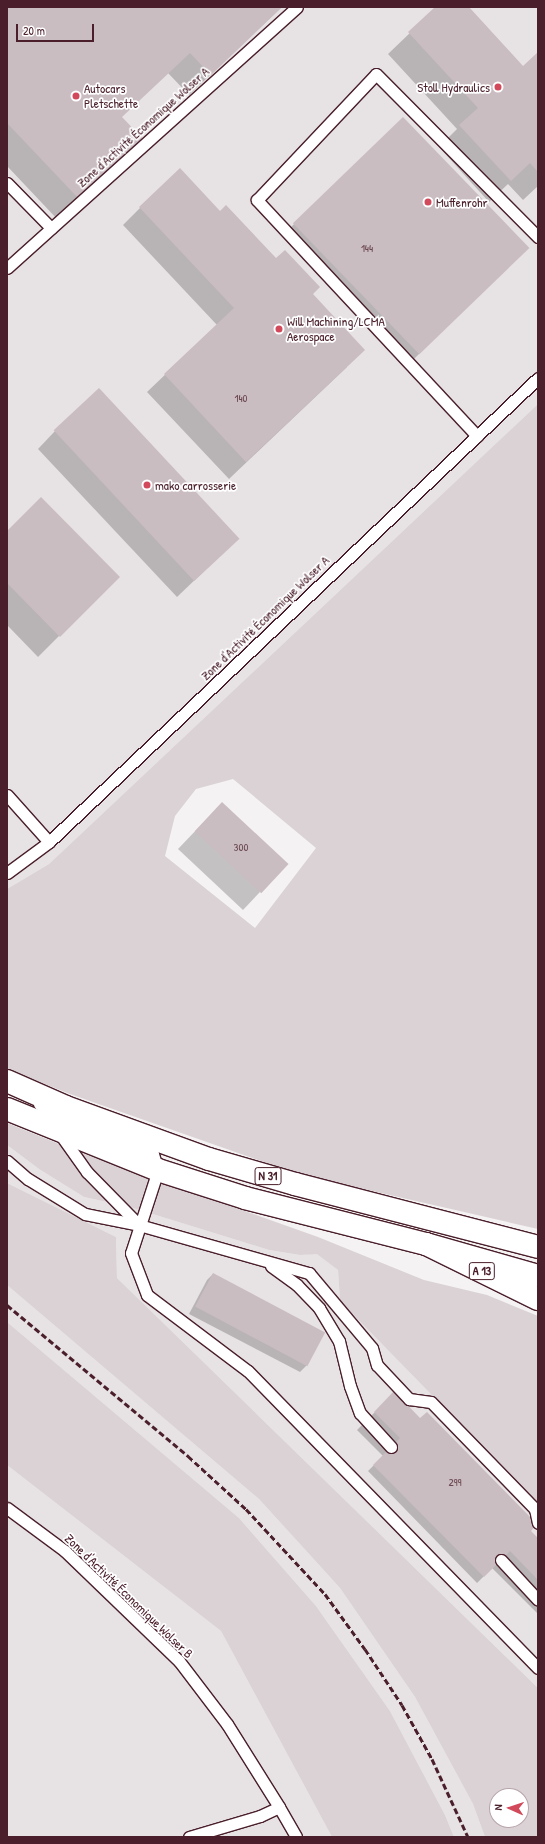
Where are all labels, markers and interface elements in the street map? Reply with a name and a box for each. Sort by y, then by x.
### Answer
scale bar [18,16,96,42]
text: 20 m [23,22,45,39]
street label: Zone d'Activité Économique Wolser A [74,64,212,190]
place label: Stoll Hydraulics [417,79,490,95]
place label: Autocars Pletschette [84,81,138,112]
marker: Stoll Hydraulics [493,82,503,92]
marker: Autocars Pletschette [71,91,81,101]
place label: Muffenrohr [436,194,488,210]
marker: Muffenrohr [423,197,433,207]
house number: 144 [361,241,373,255]
place label: Will Machining/LCMA Aerospace [287,314,385,345]
marker: Will Machining/LCMA Aerospace [274,324,284,334]
house number: 140 [234,391,248,405]
place label: mako carrosserie [155,477,236,493]
marker: mako carrosserie [142,480,152,490]
street label: Zone d'Activité Économique Wolser A [198,553,332,683]
house number: 300 [234,840,248,854]
road number: N 31 [254,1166,282,1186]
road number: A 13 [468,1261,496,1281]
house number: 299 [448,1475,462,1489]
street label: Zone d'Activité Économique Wolser B [62,1531,196,1661]
north arrow [489,1788,529,1828]
text: N [491,1804,505,1811]

